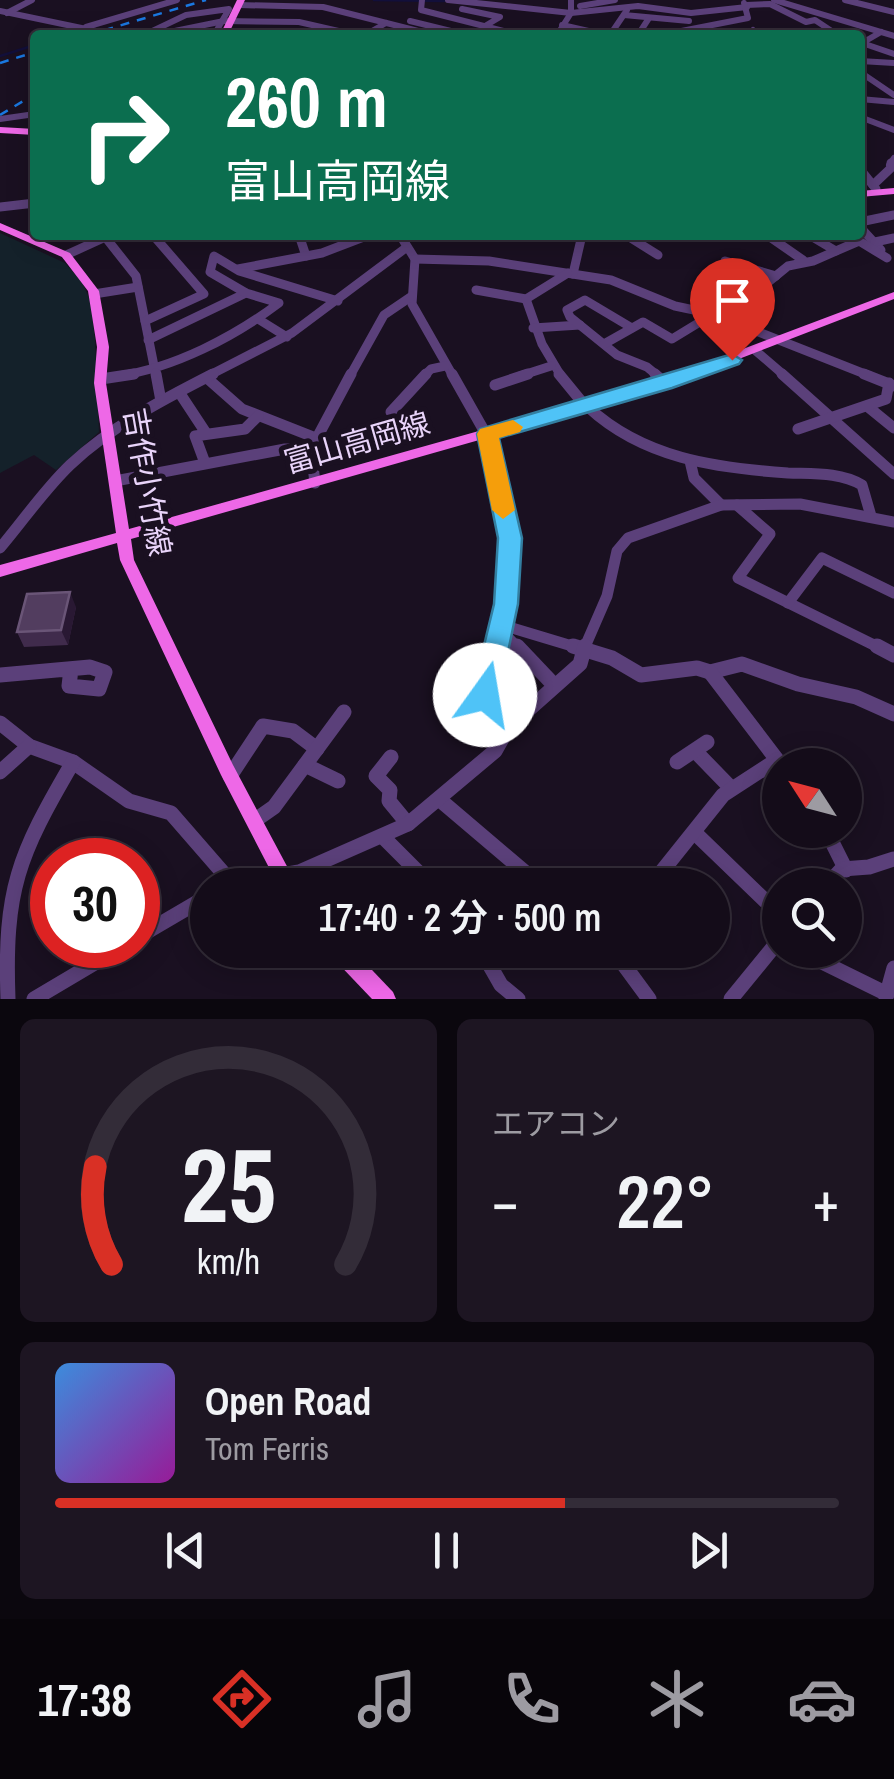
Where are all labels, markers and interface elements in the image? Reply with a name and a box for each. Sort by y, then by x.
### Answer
text: 260 m [225,55,388,149]
icon: right [60,70,190,200]
text: 富山高岡線 [225,150,450,211]
pin [690,258,775,361]
icon: arrive [705,273,760,328]
street label: 富山高岡線 [279,402,434,482]
street label: 吉作小竹線 [115,404,181,559]
position arrow [433,643,537,747]
north arrow [762,748,862,848]
map controls [762,748,862,968]
speed limit sign: 30 [30,838,160,968]
button: search [762,868,862,968]
text: 17:40 · 2 分 · 500 m [319,892,601,943]
text: エアコン [492,1102,620,1145]
text: 25 [181,1114,276,1254]
text: 22° [616,1150,715,1251]
text: − [492,1164,518,1238]
text: + [813,1164,839,1238]
text: km/h [197,1237,260,1285]
text: Open Road [205,1376,371,1427]
text: Tom Ferris [205,1427,329,1470]
icon: previous [158,1523,213,1578]
icon: pause [419,1523,474,1578]
icon: next [681,1523,736,1578]
icon: directions [207,1664,277,1734]
icon: music [352,1664,422,1734]
icon: phone [497,1664,567,1734]
icon: climate [642,1664,712,1734]
icon: car [787,1664,857,1734]
text: 17:38 [37,1669,132,1730]

